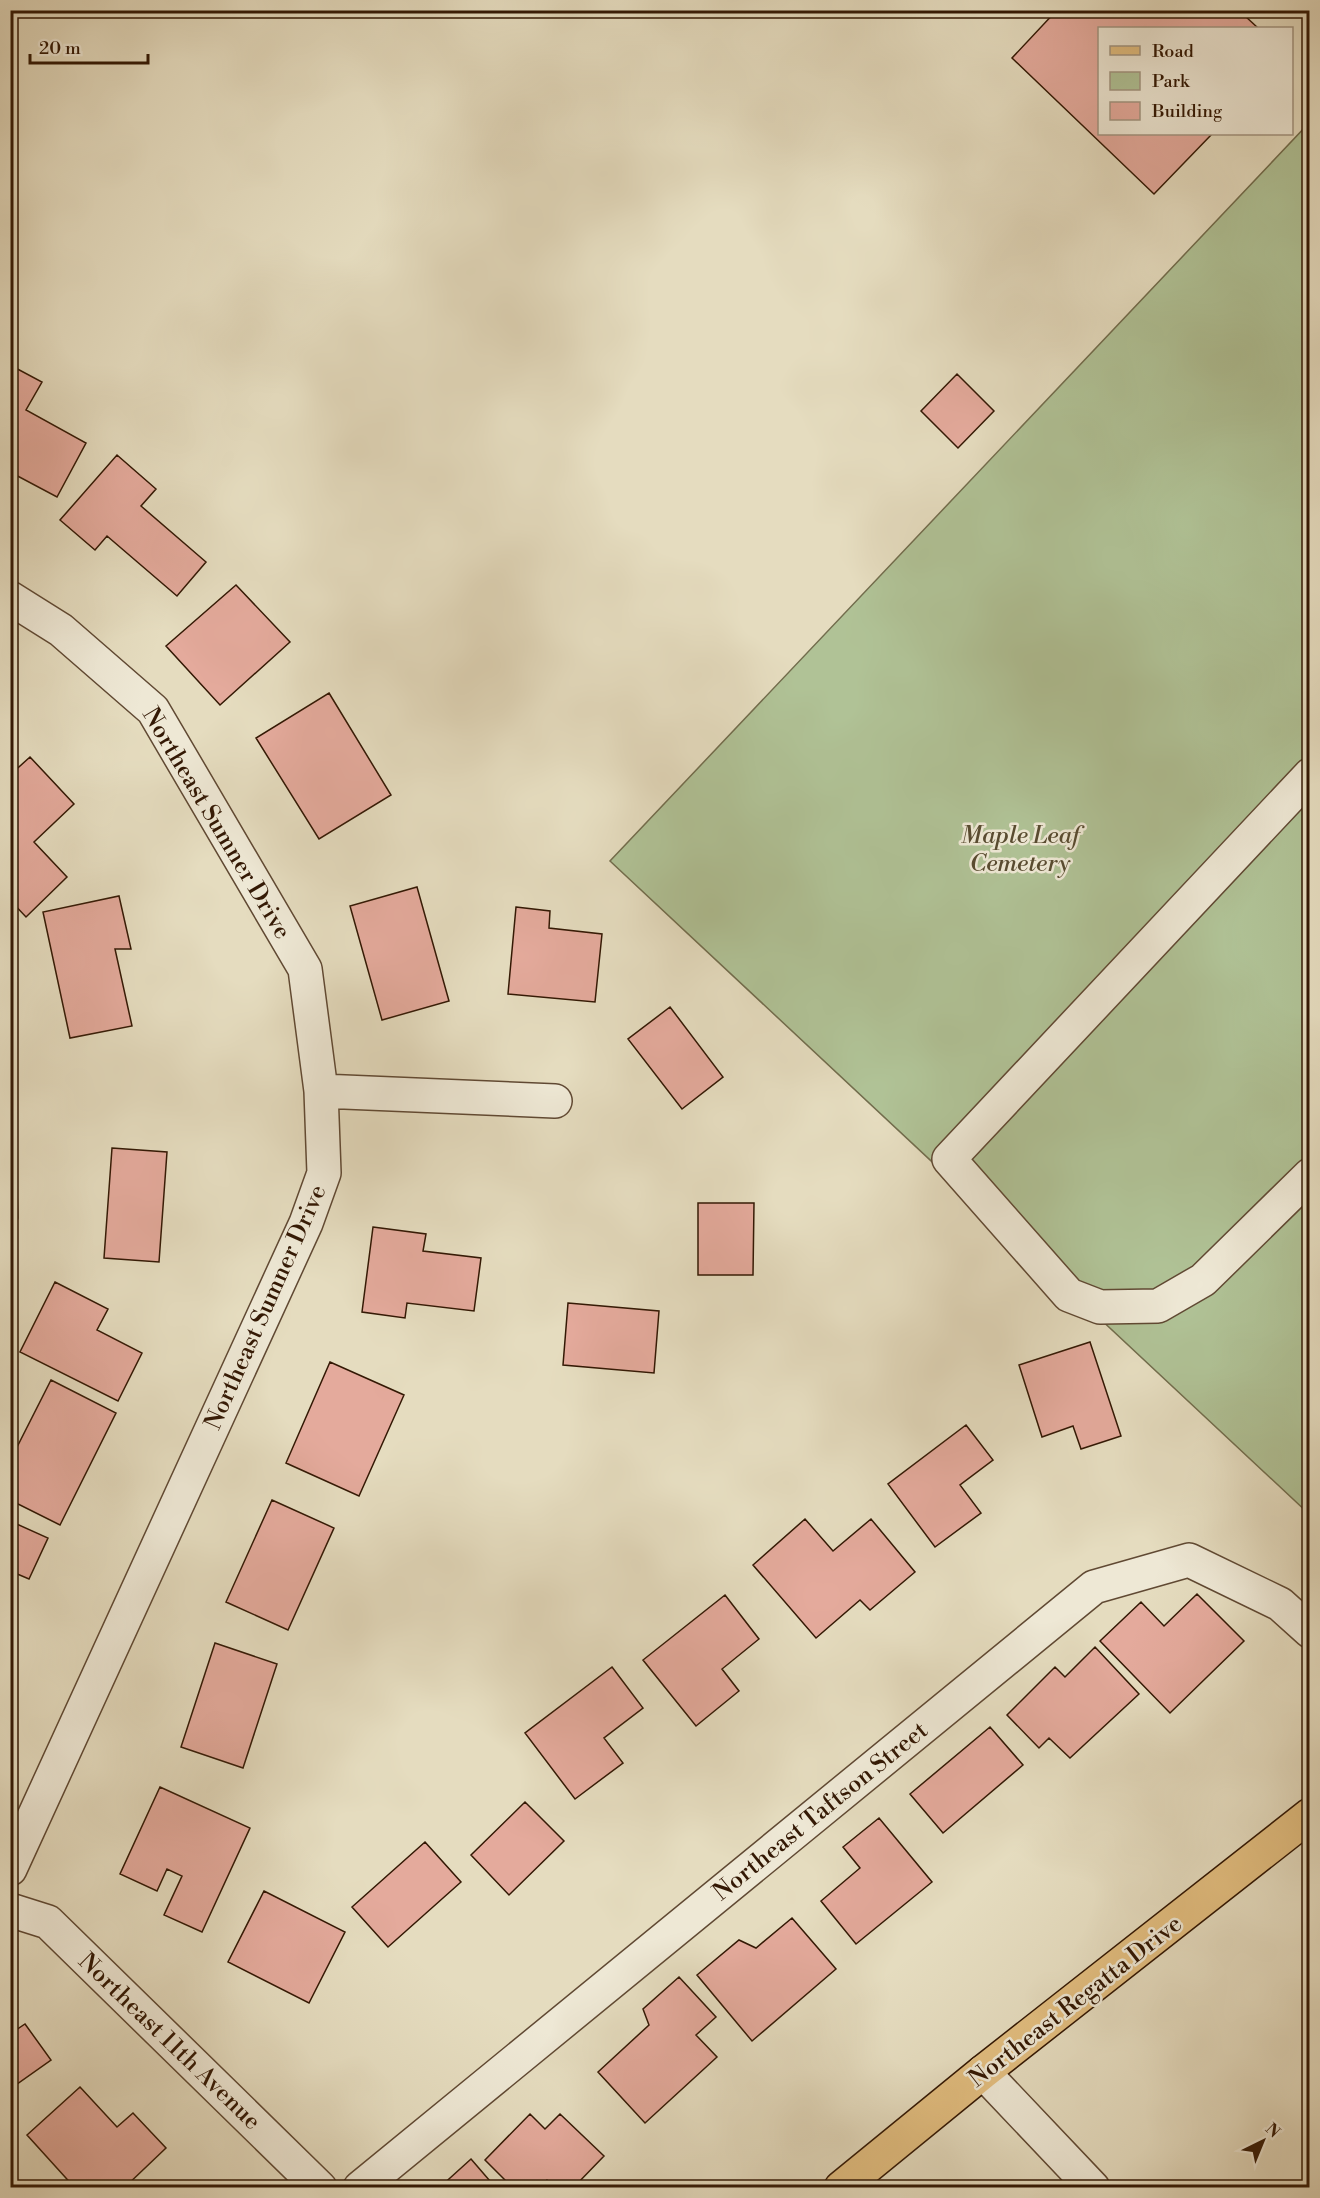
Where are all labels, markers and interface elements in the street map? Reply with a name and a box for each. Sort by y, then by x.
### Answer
scale bar [30,27,148,65]
legend [1098,27,1293,135]
text: 20 m [39,37,81,60]
text: Road [1152,40,1195,63]
text: Park [1152,70,1191,93]
text: Building [1151,100,1223,123]
street label: Northeast Sumner Drive [135,702,297,945]
park label: Maple Leaf Cemetery [961,821,1085,879]
street label: Northeast Sumner Drive [198,1180,333,1435]
street label: Northeast Taftson Street [707,1716,934,1908]
street label: Northeast Regatta Drive [963,1909,1188,2094]
street label: Northeast 11th Avenue [72,1947,267,2137]
north arrow [1233,2111,1293,2171]
text: N [1261,2119,1284,2143]

